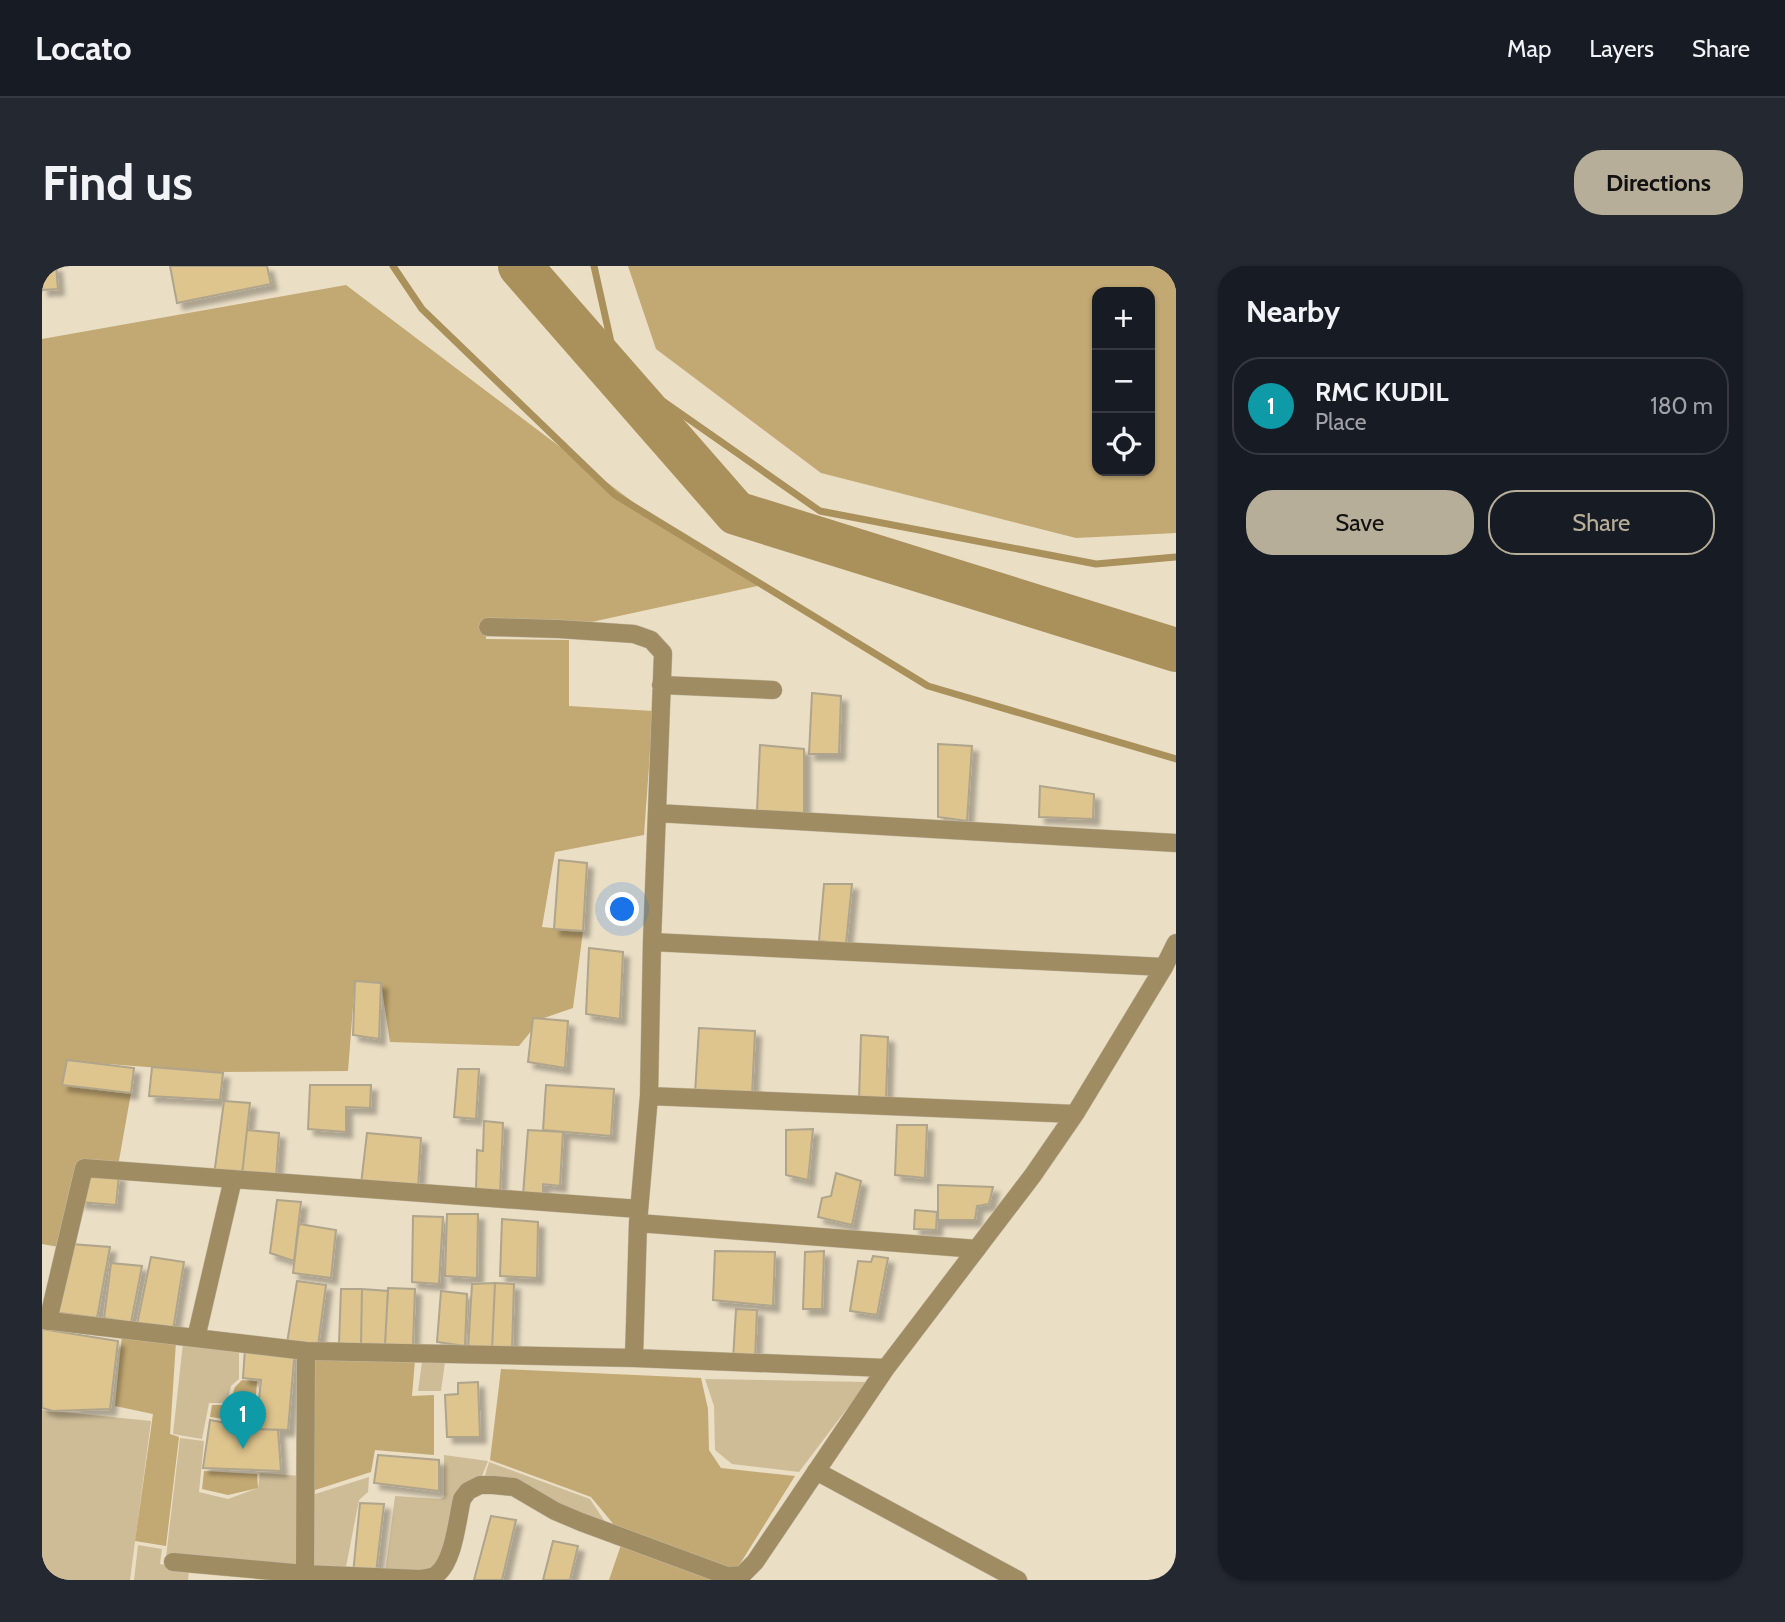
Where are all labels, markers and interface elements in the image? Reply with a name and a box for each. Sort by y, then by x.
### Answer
text: Locato [35,28,131,68]
text: Map [1507,34,1551,63]
text: Layers [1589,34,1654,63]
text: Share [1692,34,1750,63]
button: Directions [1574,150,1743,215]
text: Find us [42,153,193,212]
map controls [1092,287,1155,476]
button: + [1092,287,1155,350]
text: Nearby [1246,293,1340,330]
button: − [1092,350,1155,413]
text: RMC KUDIL [1315,376,1448,408]
text: 1 [1267,392,1275,420]
text: 180 m [1650,392,1713,420]
text: Place [1315,408,1367,436]
button: locate [1092,413,1155,476]
button: Save [1246,490,1474,555]
button: Share [1488,490,1715,555]
your location [605,892,639,926]
pin: 1 [220,1391,266,1449]

